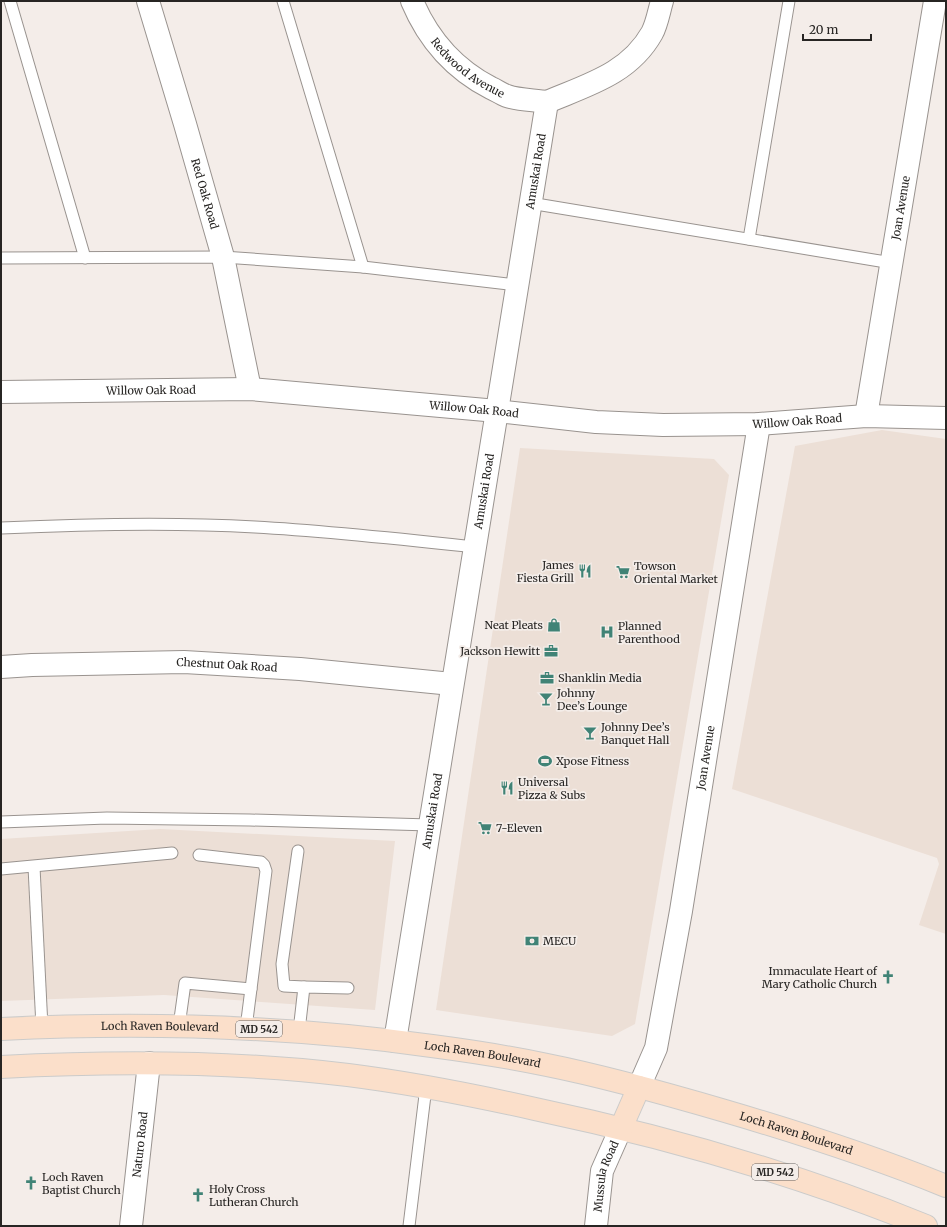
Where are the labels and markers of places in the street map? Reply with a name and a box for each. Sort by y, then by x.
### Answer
place label: James Fiesta Grill [517,558,575,585]
place label: Towson Oriental Market [634,559,719,586]
restaurant icon: James Fiesta Grill [577,563,593,579]
supermarket icon: Towson Oriental Market [615,564,631,580]
shop icon: Neat Pleats [546,617,562,633]
place label: Neat Pleats [485,618,543,632]
place label: Planned Parenthood [618,619,680,646]
hospital icon: Planned Parenthood [599,624,615,640]
office icon: Jackson Hewitt [543,643,559,659]
place label: Jackson Hewitt [459,644,541,658]
office icon: Shanklin Media [539,670,555,686]
place label: Shanklin Media [558,671,642,685]
place label: Johnny Dee’s Lounge [556,686,628,713]
bar icon: Johnny Dee’s Lounge [538,691,554,707]
place label: Johnny Dee’s Banquet Hall [600,720,670,747]
bar icon: Johnny Dee’s Banquet Hall [582,725,598,741]
sports icon: Xpose Fitness [537,753,553,769]
place label: Xpose Fitness [556,754,629,768]
place label: Universal Pizza & Subs [518,775,585,802]
restaurant icon: Universal Pizza & Subs [499,780,515,796]
supermarket icon: 7-Eleven [477,820,493,836]
place label: 7-Eleven [496,821,543,835]
bank icon: MECU [524,933,540,949]
place label: MECU [543,934,576,948]
place label: Immaculate Heart of Mary Catholic Church [762,964,878,991]
church icon: Immaculate Heart of Mary Catholic Church [880,969,896,985]
place label: Loch Raven Baptist Church [42,1170,121,1197]
church icon: Loch Raven Baptist Church [23,1175,39,1191]
place label: Holy Cross Lutheran Church [209,1182,299,1209]
church icon: Holy Cross Lutheran Church [190,1187,206,1203]

